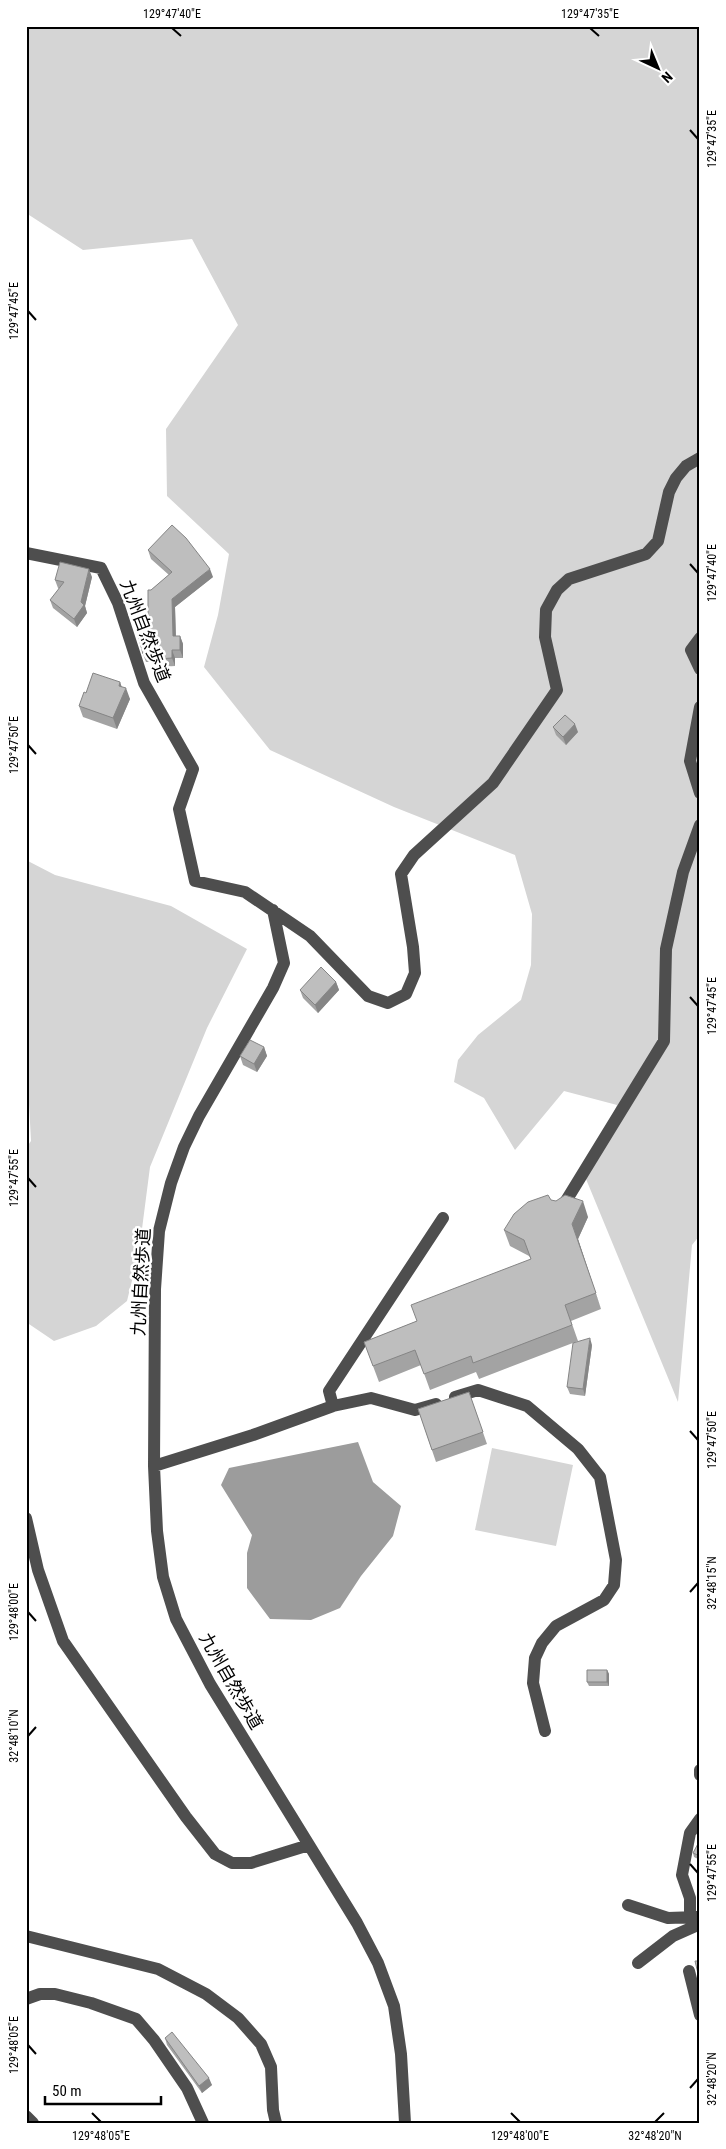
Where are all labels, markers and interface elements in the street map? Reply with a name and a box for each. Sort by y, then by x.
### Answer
text: 129°47'40"E [143,7,201,21]
text: 129°47'35"E [561,7,619,21]
north arrow [634,42,684,92]
text: N [658,69,676,86]
text: 129°47'35"E [705,110,719,168]
text: 129°47'45"E [7,282,21,340]
text: 129°47'40"E [705,544,719,602]
street label: 九州自然歩道 [116,577,175,685]
text: 129°47'50"E [7,716,21,774]
text: 129°47'45"E [705,977,719,1035]
text: 129°47'55"E [7,1149,21,1207]
street label: 九州自然歩道 [127,1227,154,1336]
text: 129°47'50"E [705,1411,719,1469]
text: 32°48'15"N [705,1556,719,1610]
text: 129°48'00"E [7,1583,21,1641]
street label: 九州自然歩道 [195,1629,268,1733]
text: 32°48'10"N [7,1709,21,1763]
text: 129°47'55"E [705,1844,719,1902]
text: 129°48'05"E [7,2016,21,2074]
text: 32°48'20"N [705,2052,719,2106]
scale bar [45,2074,161,2106]
text: 50 m [52,2082,82,2100]
text: 129°48'05"E [72,2129,130,2143]
text: 129°48'00"E [491,2129,549,2143]
text: 32°48'20"N [628,2129,682,2143]

